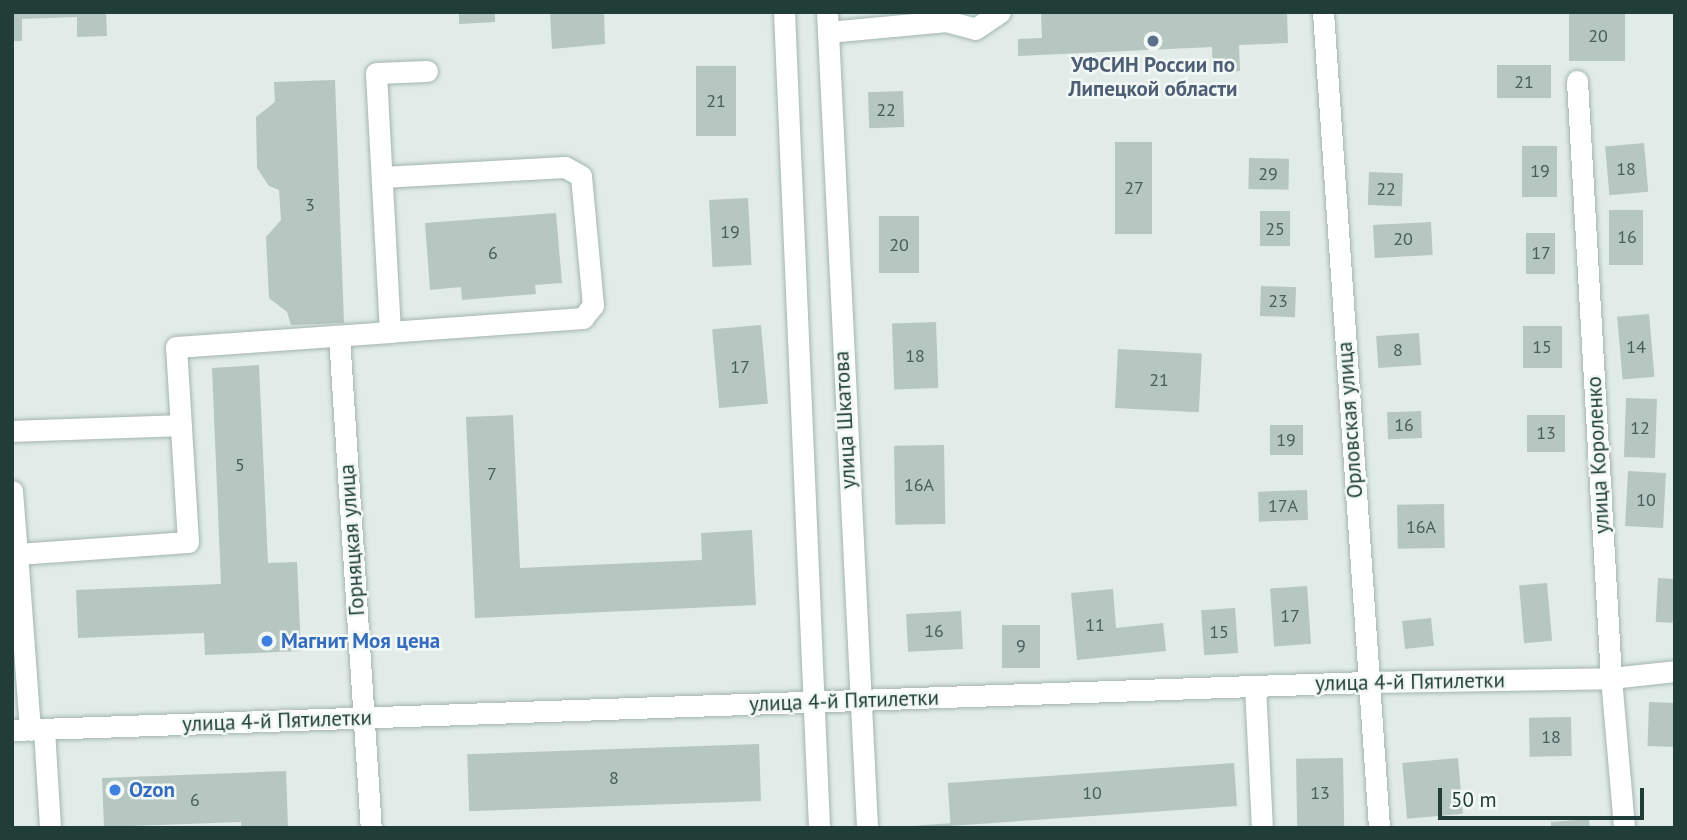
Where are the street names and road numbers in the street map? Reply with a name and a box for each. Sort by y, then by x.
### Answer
street label: Орловская улица [1332,341,1368,499]
street label: улица Шкатова [829,350,861,490]
street label: улица Короленко [1581,376,1615,534]
street label: Горняцкая улица [334,463,370,617]
street label: улица 4-й Пятилетки [1315,668,1505,696]
street label: улица 4-й Пятилетки [749,685,939,717]
street label: улица 4-й Пятилетки [182,705,372,737]

